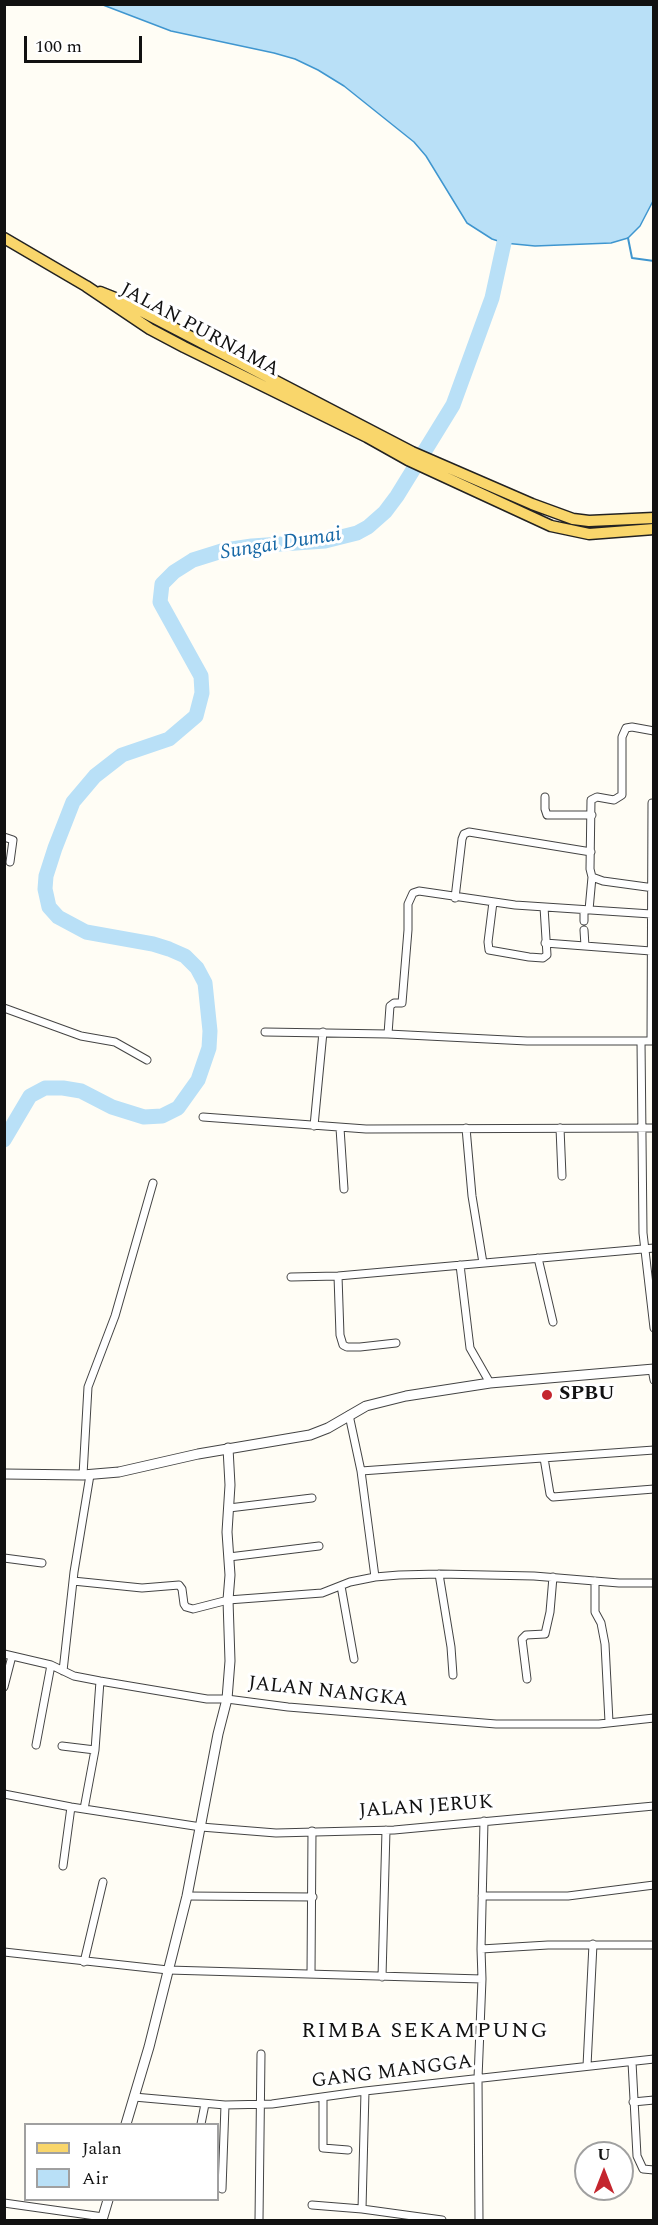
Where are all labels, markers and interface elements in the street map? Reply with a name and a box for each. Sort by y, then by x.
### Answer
scale bar [27,24,146,62]
text: 100 m [35,33,82,60]
street label: JALAN PURNAMA [115,279,283,383]
water label: Sungai Dumai [219,523,343,567]
place label: SPBU [559,1383,615,1407]
marker: SPBU [540,1388,554,1402]
street label: JALAN NANGKA [247,1673,409,1713]
street label: JALAN JERUK [358,1791,494,1825]
district label: RIMBA SEKAMPUNG [301,2020,549,2046]
street label: GANG MANGGA [310,2051,474,2095]
legend [24,2123,219,2201]
text: Jalan [82,2135,122,2162]
north arrow [574,2141,634,2201]
text: U [597,2143,611,2167]
text: Air [82,2165,108,2192]

